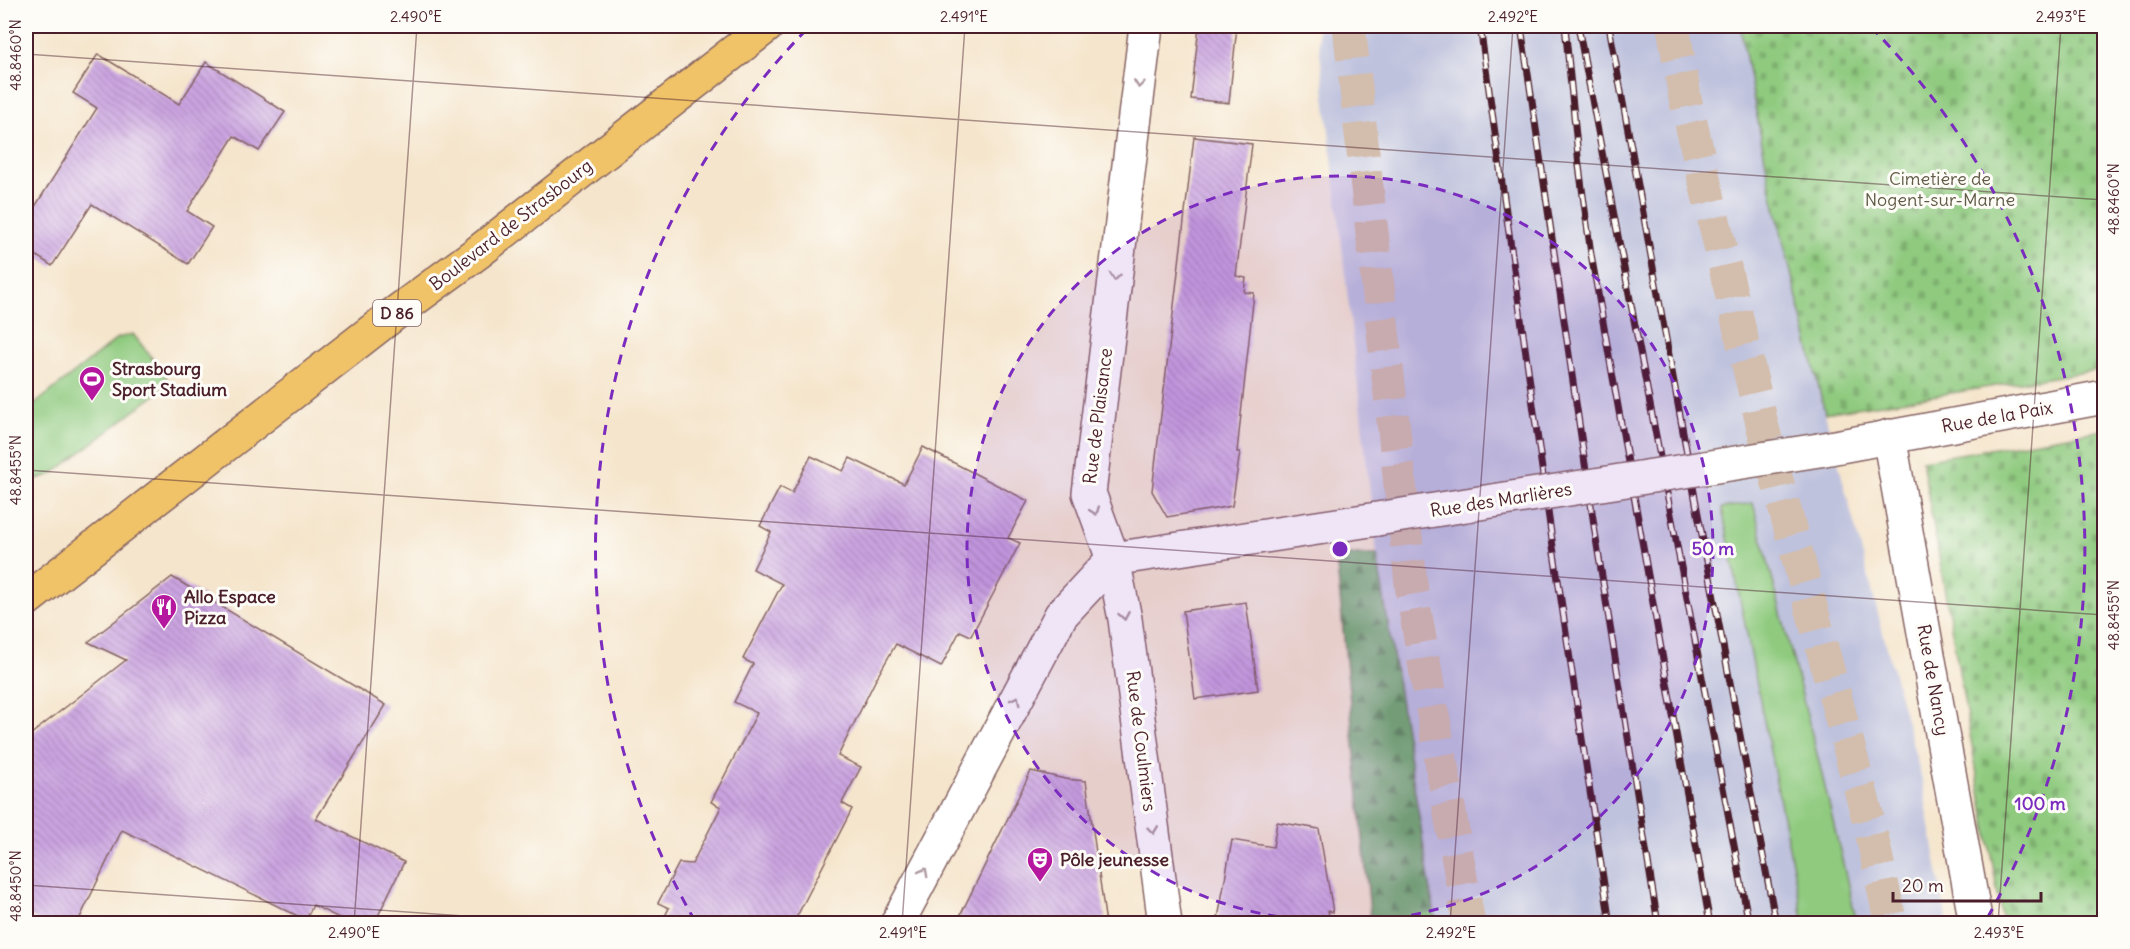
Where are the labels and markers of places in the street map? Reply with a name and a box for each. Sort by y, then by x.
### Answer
place label: Strasbourg Sport Stadium [112,357,227,401]
sports icon: Strasbourg Sport Stadium [77,364,107,402]
centre of rings [1330,539,1350,559]
place label: Allo Espace Pizza [184,585,276,629]
restaurant icon: Allo Espace Pizza [149,592,179,630]
theatre icon: Pôle jeunesse [1025,845,1055,883]
place label: Pôle jeunesse [1060,848,1169,871]

